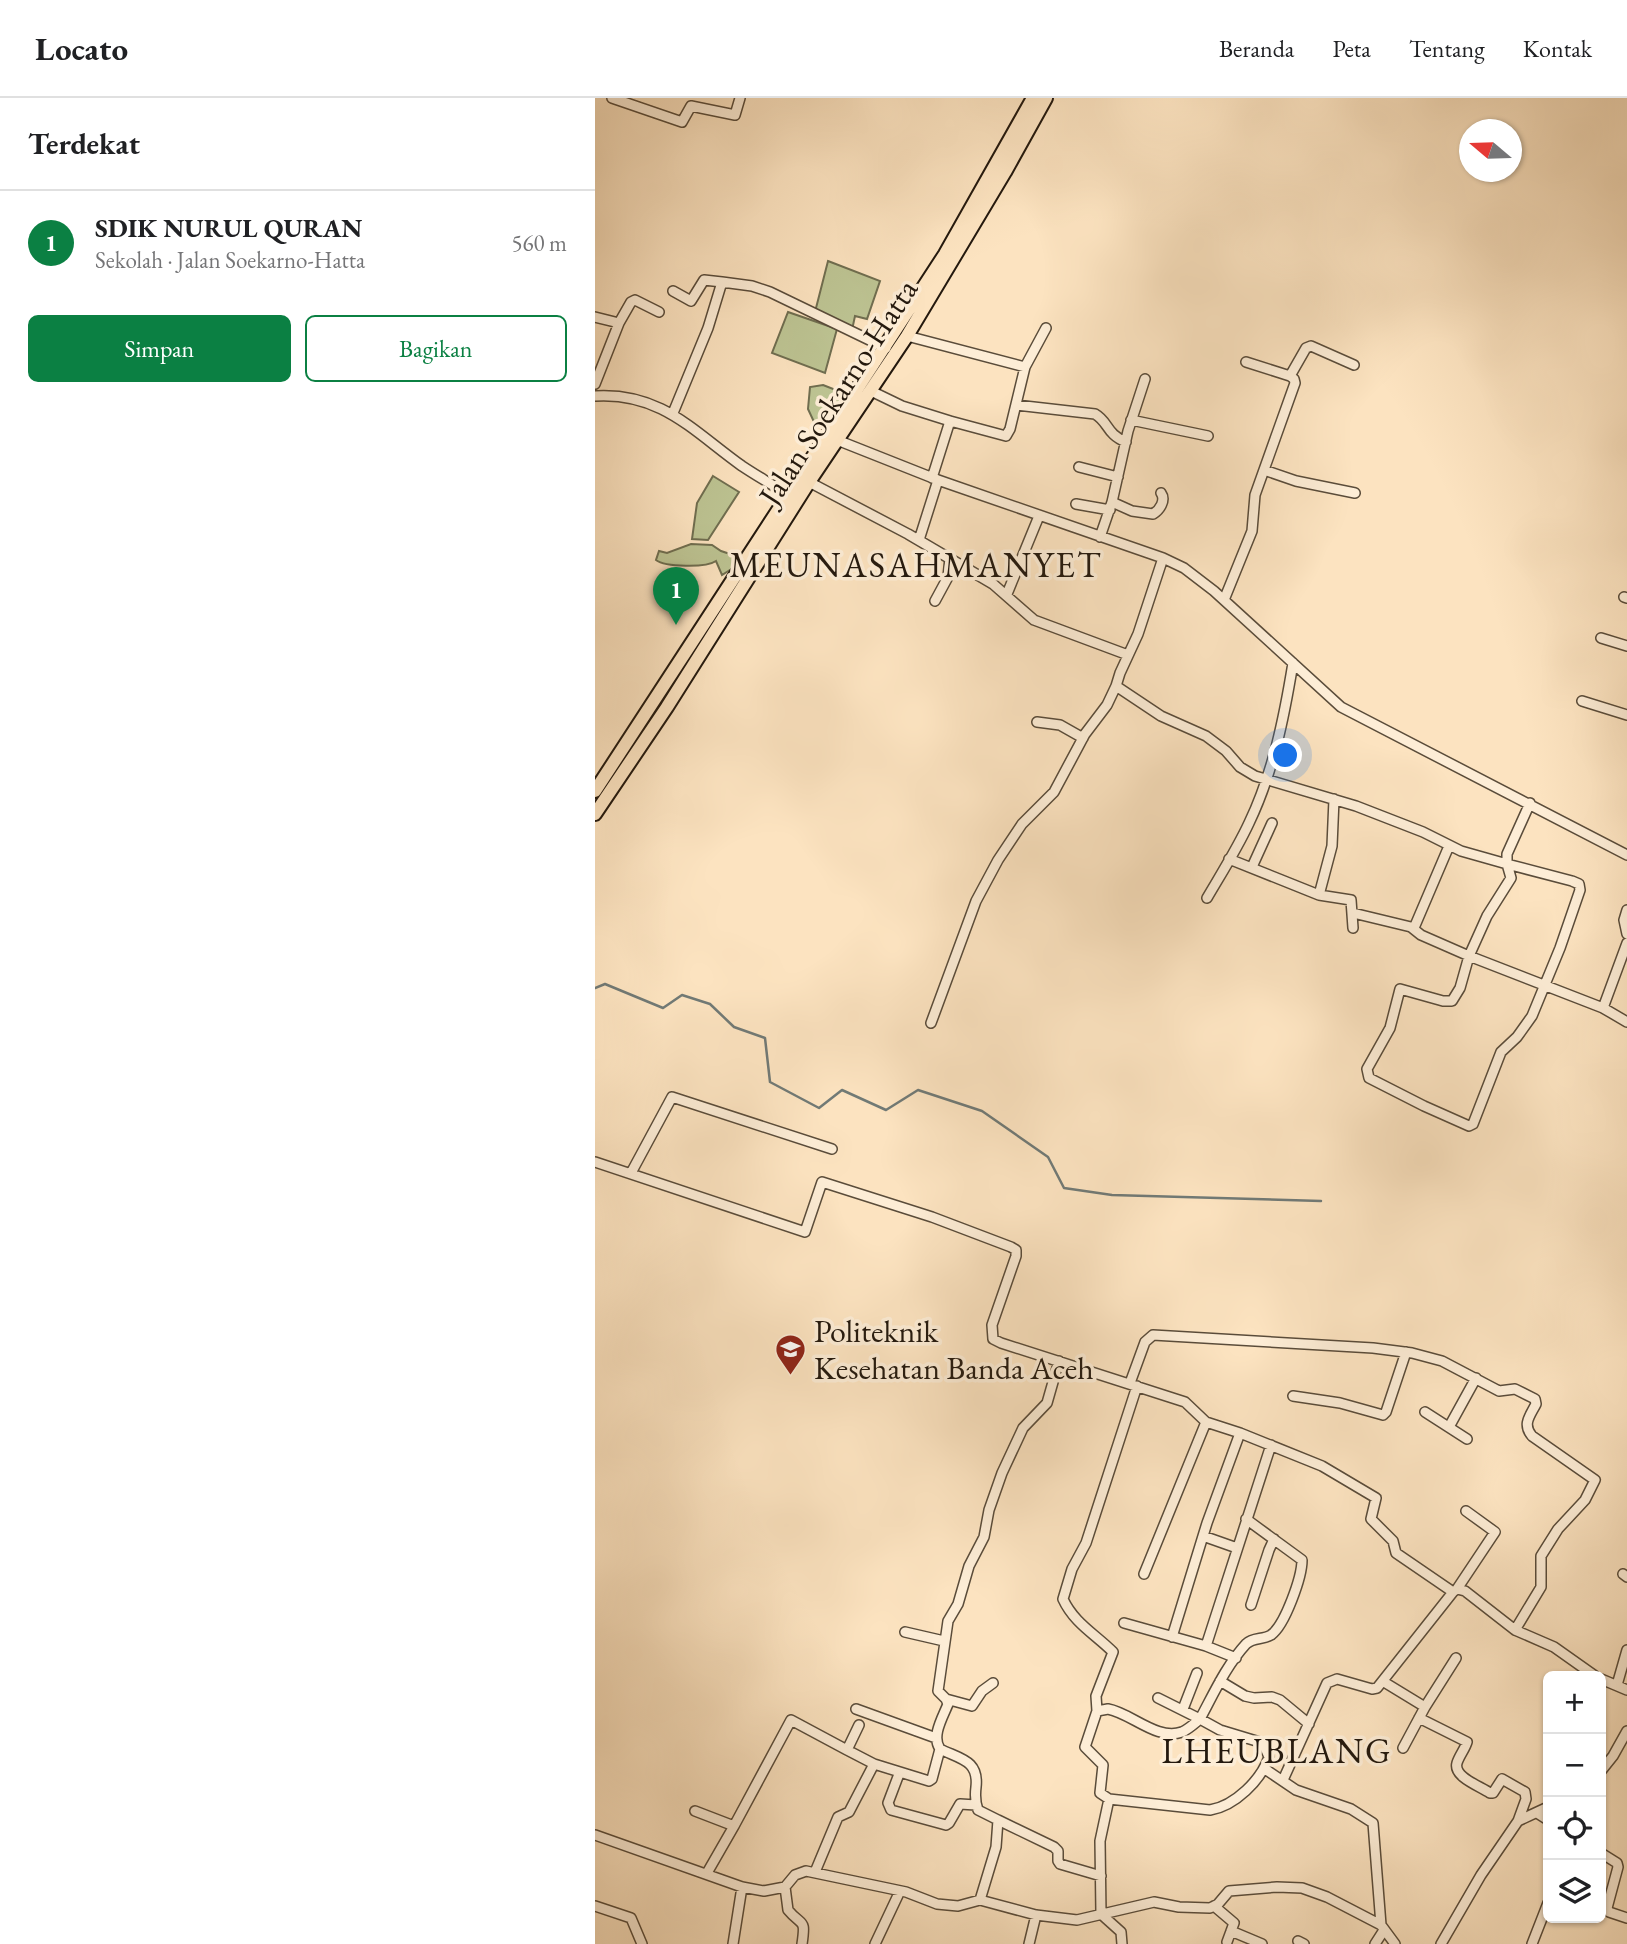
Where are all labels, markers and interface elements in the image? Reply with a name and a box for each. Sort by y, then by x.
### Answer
text: Locato [35,27,128,70]
text: Beranda [1219,33,1294,64]
text: Peta [1332,33,1371,64]
text: Tentang [1409,33,1485,64]
text: Kontak [1523,33,1592,64]
north arrow [1459,119,1522,182]
text: Terdekat [28,124,140,163]
text: SDIK NURUL QURAN [95,211,362,245]
text: 1 [45,228,57,258]
text: 560 m [511,228,567,258]
text: Sekolah · Jalan Soekarno-Hatta [95,245,365,275]
street label: Jalan Soekarno-Hatta [747,270,927,516]
button: Simpan [28,315,291,382]
button: Bagikan [305,315,567,382]
district label: MEUNASAHMANYET [730,542,1102,587]
pin: 1 [653,567,699,625]
your location [1268,738,1302,772]
place label: Politeknik Kesehatan Banda Aceh [814,1310,1094,1389]
school or university icon: Politeknik Kesehatan Banda Aceh [774,1332,808,1376]
map controls [1543,1671,1606,1923]
button: + [1543,1671,1606,1734]
district label: LHEUBLANG [1162,1728,1392,1773]
button: − [1543,1734,1606,1797]
button: locate [1543,1797,1606,1860]
button: layers [1543,1860,1606,1923]

